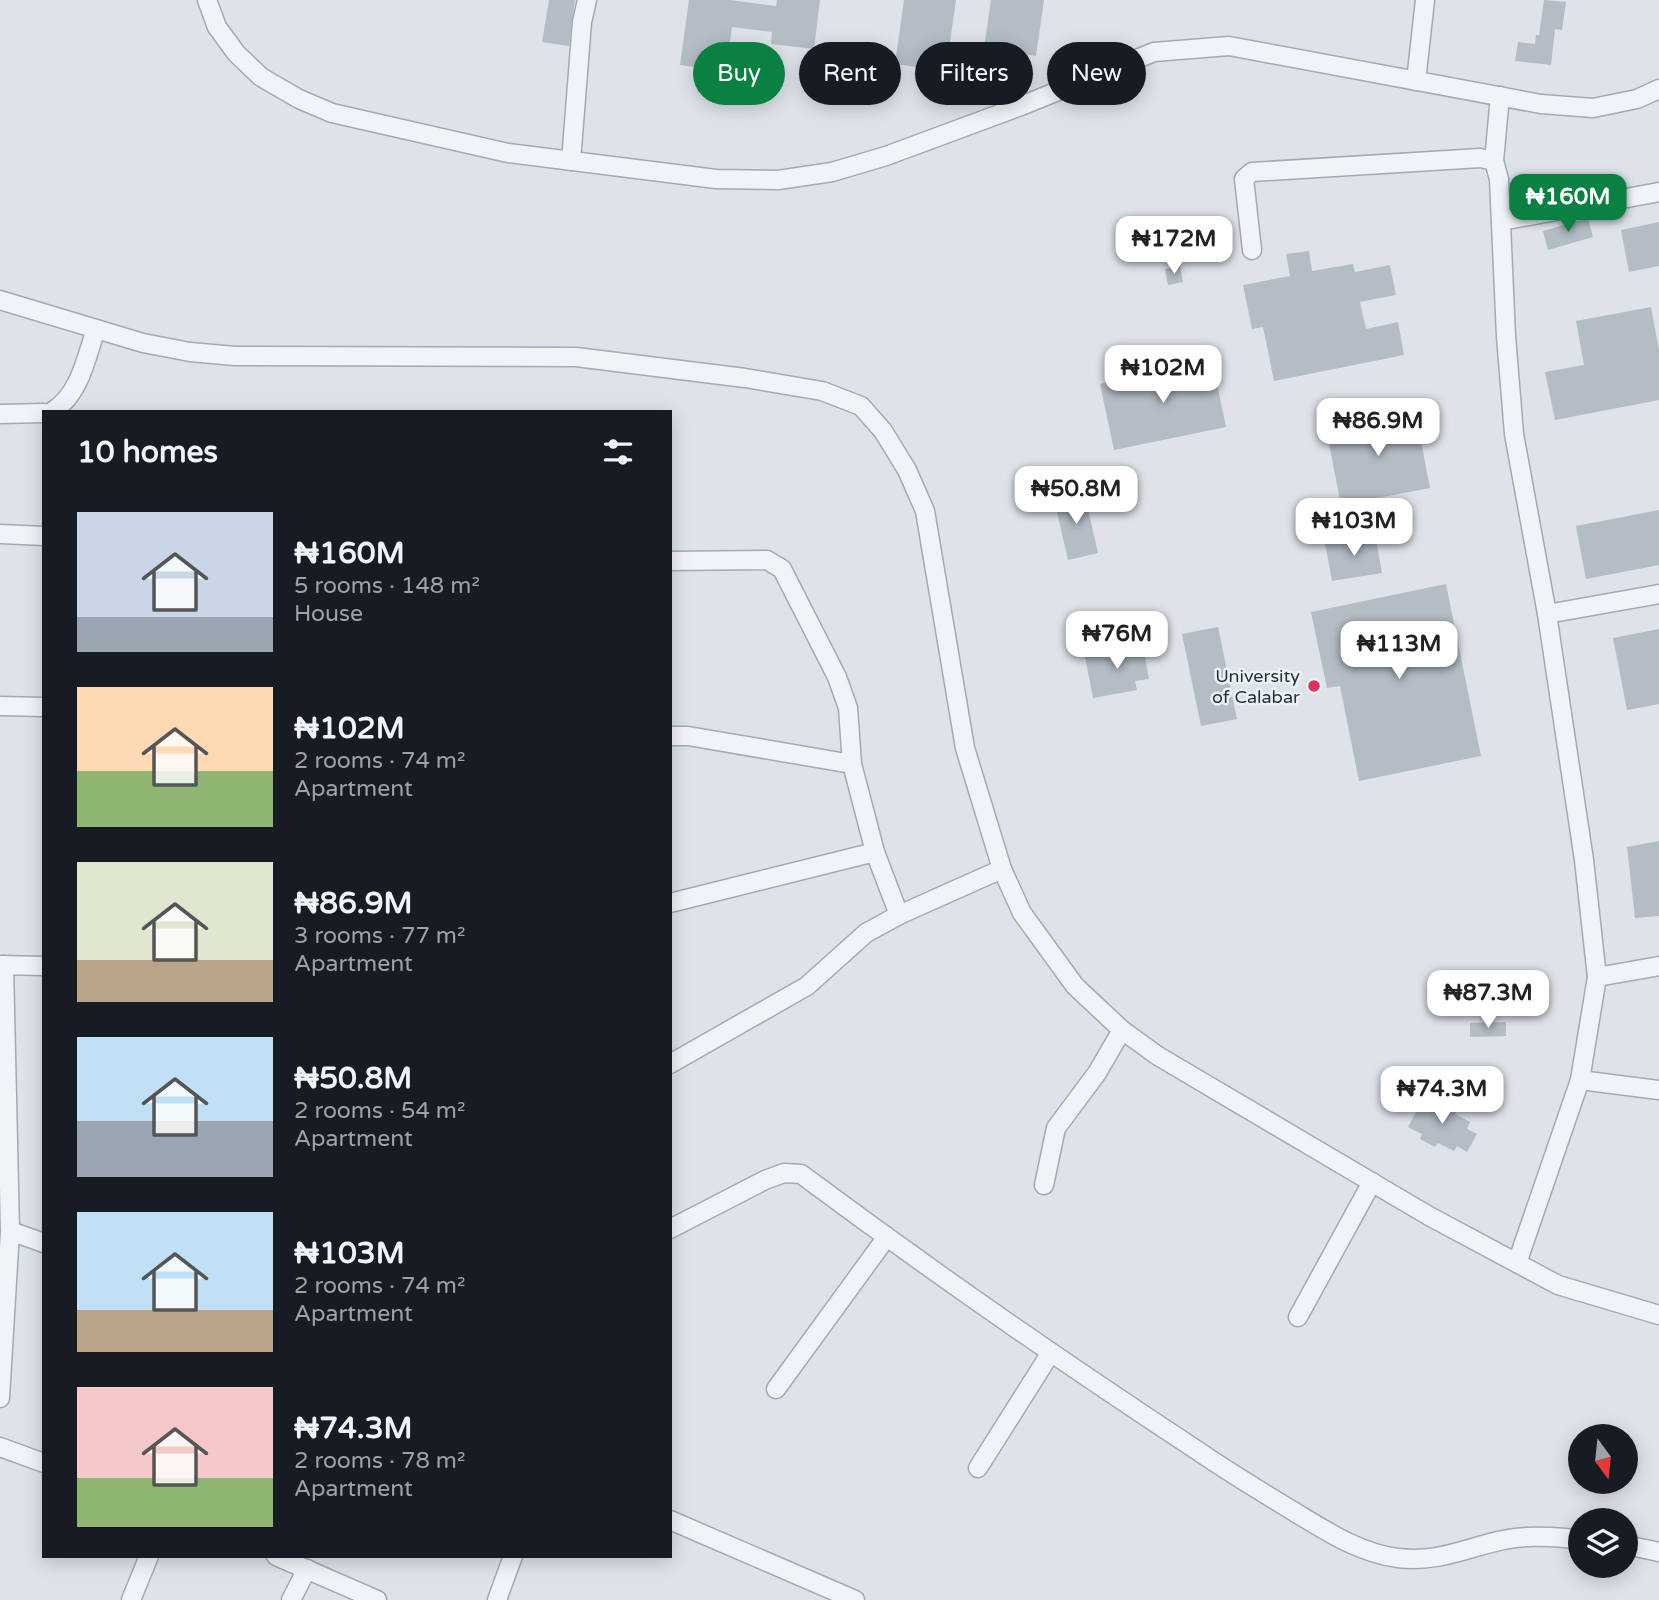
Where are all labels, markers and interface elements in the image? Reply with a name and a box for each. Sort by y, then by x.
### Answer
chip: Buy [693,42,785,105]
chip: Rent [799,42,901,105]
chip: Filters [915,42,1033,105]
chip: New [1047,42,1146,105]
pin: ₦160M [1519,174,1617,234]
text: ₦160M [1526,183,1610,211]
pin: ₦172M [1125,216,1223,276]
text: ₦172M [1132,225,1216,253]
pin: ₦102M [1114,346,1212,405]
text: ₦102M [1121,354,1205,382]
pin: ₦86.9M [1321,398,1435,458]
text: ₦86.9M [1333,407,1423,435]
icon: filters [599,433,637,471]
text: 10 homes [77,434,218,471]
pin: ₦50.8M [1019,466,1133,526]
text: ₦50.8M [1031,475,1121,503]
pin: ₦103M [1305,498,1403,558]
text: ₦103M [1312,507,1396,535]
text: ₦160M [294,535,405,572]
icon: home [133,540,217,624]
text: 5 rooms · 148 m² [294,572,480,600]
text: House [294,600,363,628]
pin: ₦76M [1076,612,1158,671]
text: ₦76M [1082,620,1152,648]
pin: ₦113M [1350,622,1448,681]
text: ₦113M [1357,630,1441,658]
place label: University of Calabar [1212,665,1300,708]
marker: University of Calabar [1306,678,1322,694]
text: ₦102M [294,710,405,747]
icon: home [133,715,217,799]
text: 2 rooms · 74 m² [294,747,465,775]
text: Apartment [294,775,413,803]
text: ₦86.9M [294,885,412,922]
icon: home [133,890,217,974]
text: 3 rooms · 77 m² [294,922,465,950]
text: Apartment [294,950,413,978]
pin: ₦87.3M [1431,970,1545,1030]
text: ₦87.3M [1443,979,1533,1007]
text: ₦50.8M [294,1060,412,1097]
icon: home [133,1065,217,1149]
pin: ₦74.3M [1385,1066,1499,1126]
text: ₦74.3M [1397,1075,1487,1103]
text: 2 rooms · 54 m² [294,1097,465,1125]
text: Apartment [294,1125,413,1153]
text: ₦103M [294,1235,405,1272]
icon: home [133,1240,217,1324]
text: 2 rooms · 74 m² [294,1272,465,1300]
text: Apartment [294,1300,413,1328]
text: ₦74.3M [294,1410,412,1447]
icon: home [133,1415,217,1499]
north arrow [1568,1424,1638,1494]
map controls [1568,1424,1638,1578]
text: 2 rooms · 78 m² [294,1447,465,1475]
text: Apartment [294,1475,413,1503]
button: layers [1568,1508,1638,1578]

